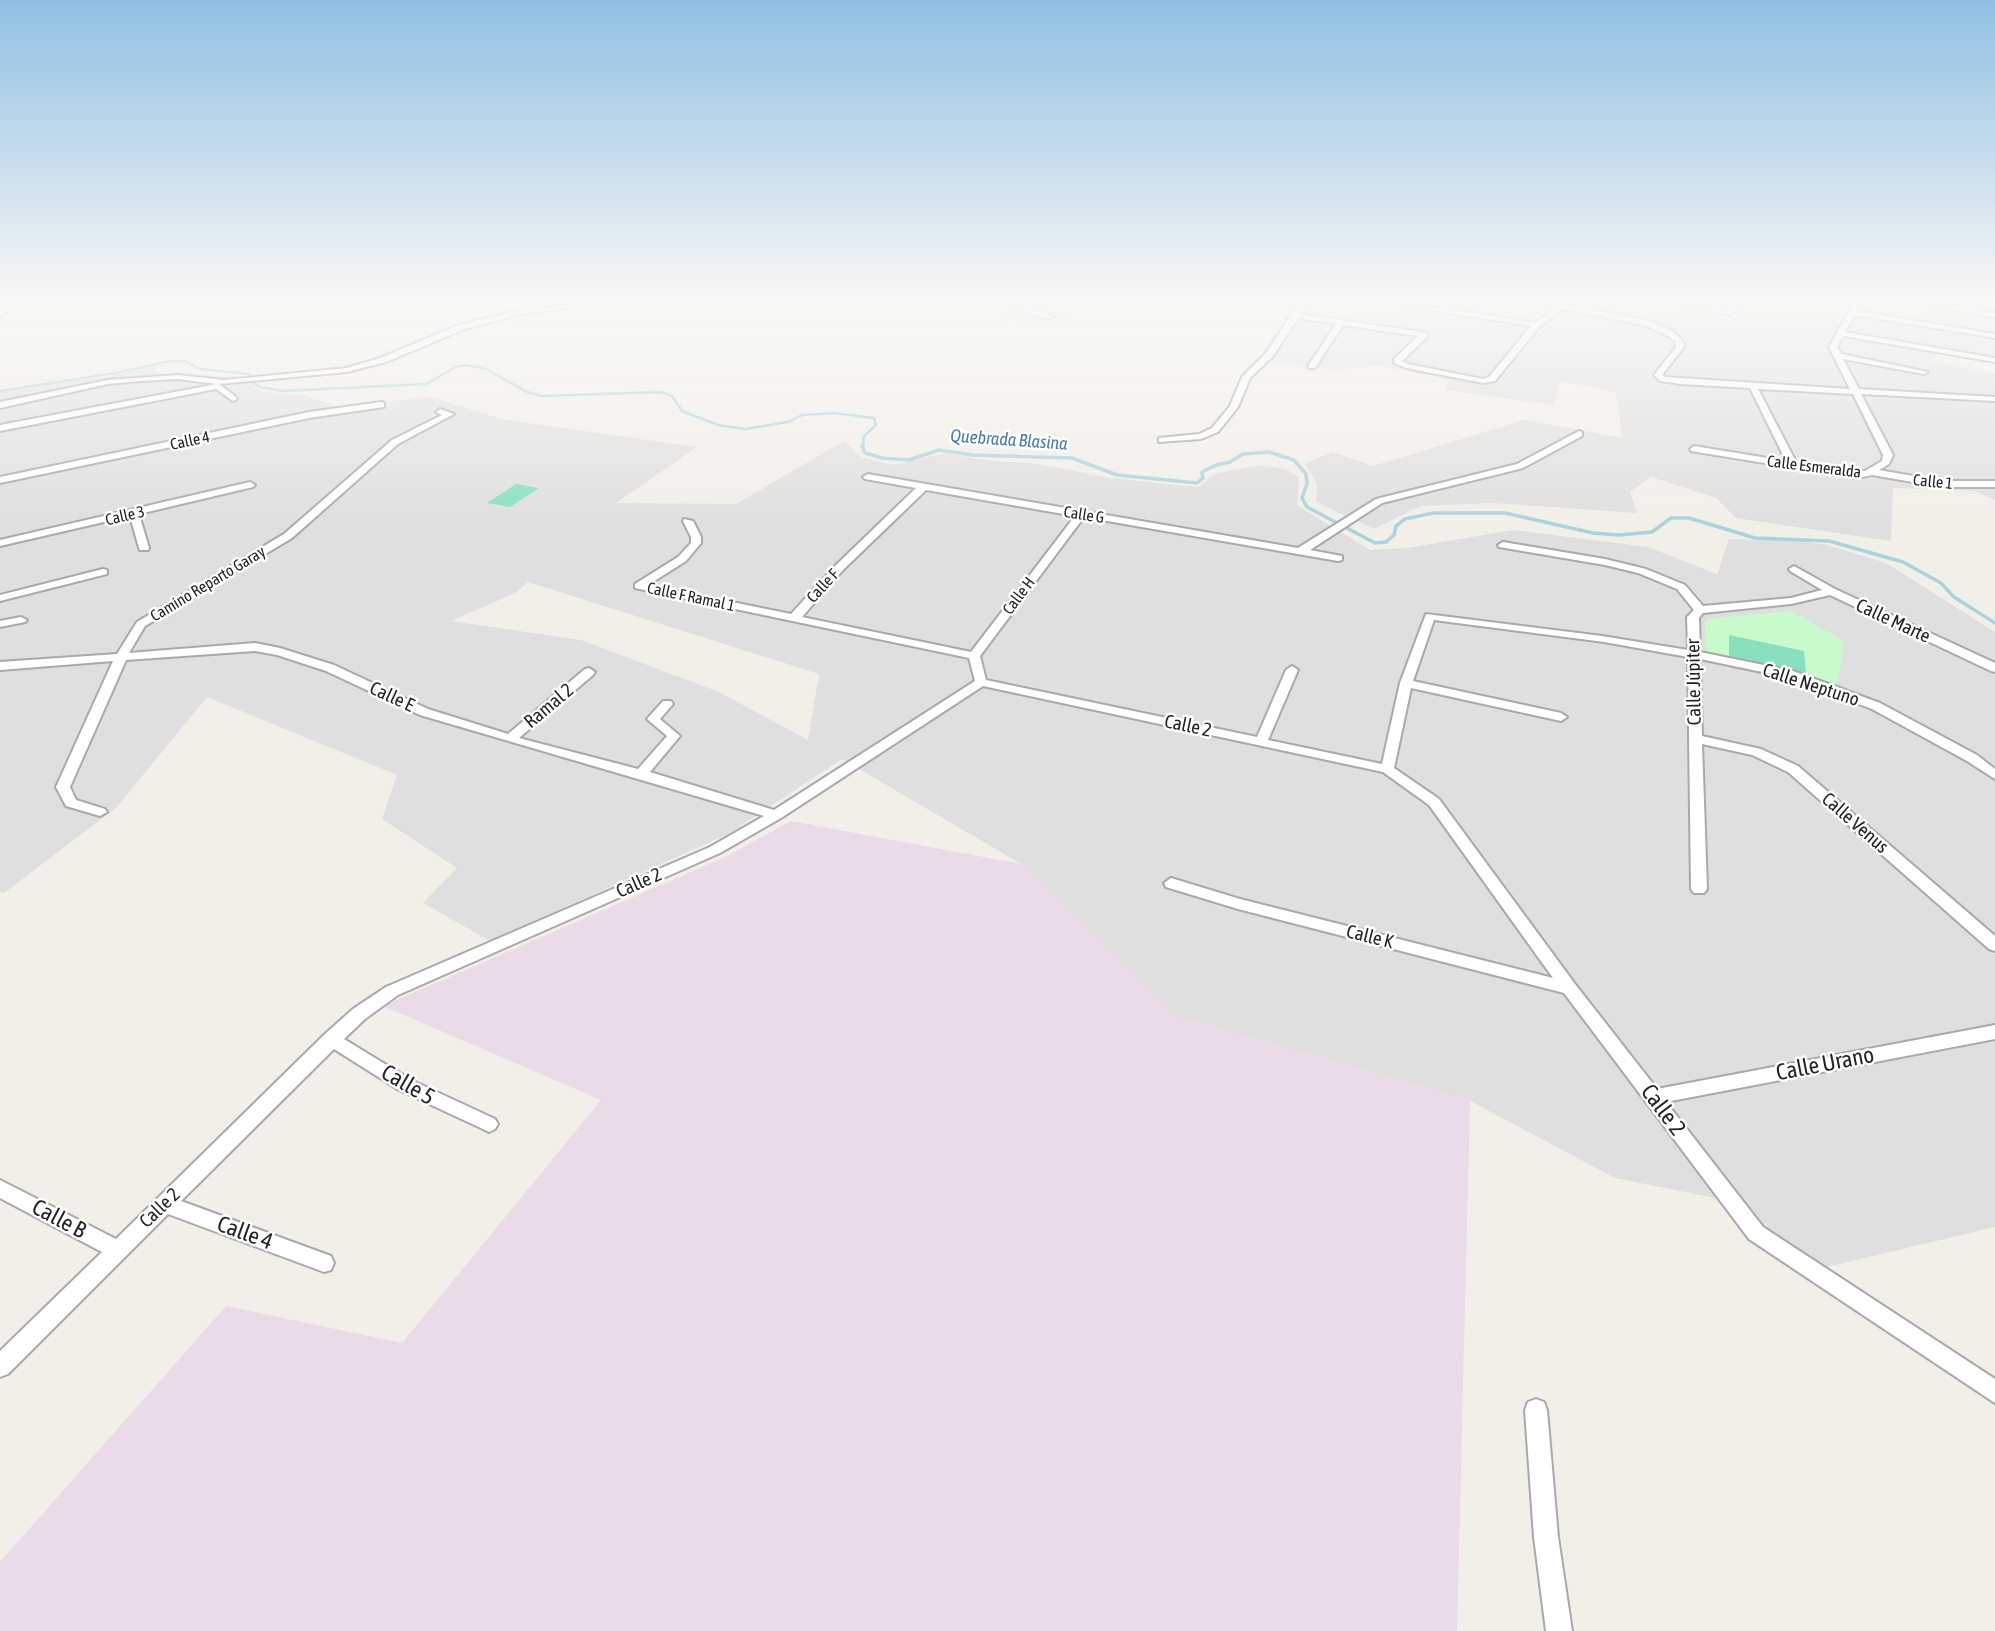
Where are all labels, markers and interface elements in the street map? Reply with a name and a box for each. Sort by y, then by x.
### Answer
water label: Quebrada Blasina [950,425,1068,455]
street label: Calle 4 [168,427,212,455]
street label: Calle Esmeralda [1766,452,1862,482]
street label: Calle 1 [1912,470,1954,494]
street label: Calle 3 [103,502,147,530]
street label: Calle G [1062,502,1106,528]
street label: Camino Reparto Garay [147,542,269,626]
street label: Calle F [803,565,843,607]
street label: Calle H [999,574,1039,618]
street label: Calle F Ramal 1 [645,578,737,616]
street label: Calle Marte [1852,594,1934,648]
street label: Calle Júpiter [1682,638,1706,726]
street label: Calle Neptuno [1760,659,1862,711]
street label: Calle E [366,677,418,717]
street label: Ramal 2 [520,679,578,733]
street label: Calle 2 [1162,710,1214,742]
street label: Calle Venus [1817,788,1893,858]
street label: Calle 2 [613,863,665,903]
street label: Calle K [1344,920,1396,954]
street label: Calle Urano [1774,1041,1876,1087]
street label: Calle 5 [376,1059,440,1111]
street label: Calle 2 [1635,1079,1691,1141]
street label: Calle 2 [135,1183,185,1233]
street label: Calle B [27,1193,91,1245]
street label: Calle 4 [213,1210,277,1256]

